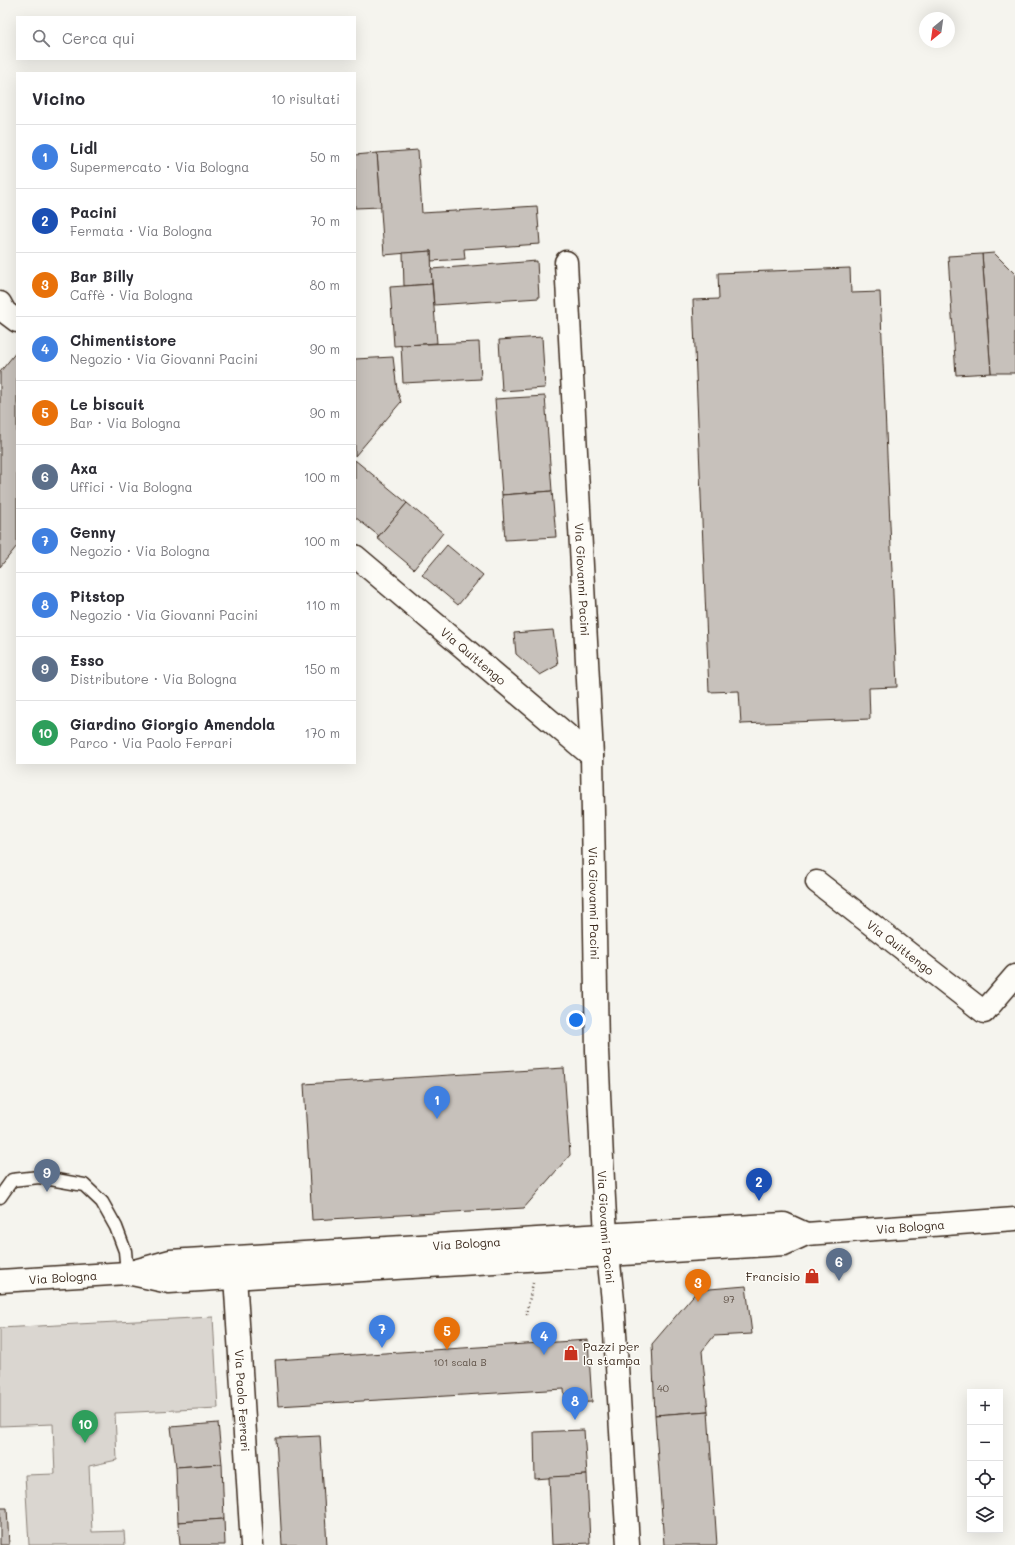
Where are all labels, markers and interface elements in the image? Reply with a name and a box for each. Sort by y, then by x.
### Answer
north arrow [919,12,955,48]
search box [16,16,356,60]
icon: search [30,27,52,49]
text: Cerca qui [62,28,135,48]
text: Vicino [32,87,85,109]
text: 10 risultati [271,90,340,107]
text: Lidl [70,138,97,158]
text: 1 [42,148,48,165]
text: 50 m [310,148,340,165]
text: Supermercato · Via Bologna [70,158,249,175]
text: Pacini [70,202,117,222]
text: 2 [41,212,49,229]
text: 70 m [310,212,340,229]
text: Fermata · Via Bologna [70,222,212,239]
text: Bar Billy [70,266,134,286]
text: 3 [41,276,49,293]
text: 80 m [310,276,340,293]
text: Caffè · Via Bologna [70,286,193,303]
text: Chimentistore [70,330,176,350]
text: 4 [41,340,49,357]
text: 90 m [310,340,340,357]
text: Negozio · Via Giovanni Pacini [70,350,258,367]
text: Le biscuit [70,394,145,414]
text: 5 [41,404,49,421]
text: 90 m [310,404,340,421]
text: Bar · Via Bologna [70,414,181,431]
text: Axa [70,458,98,478]
text: 6 [41,468,49,485]
text: 100 m [304,468,340,485]
text: Uffici · Via Bologna [70,478,193,495]
text: Genny [70,522,116,542]
street label: Via Giovanni Pacini [572,523,594,636]
text: 7 [41,532,49,549]
text: 100 m [304,532,340,549]
text: Negozio · Via Bologna [70,542,210,559]
text: Pitstop [70,586,125,606]
text: 8 [41,596,49,613]
text: 110 m [306,596,340,613]
text: Negozio · Via Giovanni Pacini [70,606,258,623]
street label: Via Quittengo [437,624,510,688]
text: Esso [70,650,104,670]
text: 9 [41,660,49,677]
text: 150 m [304,660,340,677]
text: Distributore · Via Bologna [70,670,237,687]
text: Giardino Giorgio Amendola [70,714,275,734]
text: 10 [38,724,52,741]
text: 170 m [304,724,340,741]
text: Parco · Via Paolo Ferrari [70,734,232,751]
street label: Via Giovanni Pacini [586,847,603,960]
street label: Via Quittengo [864,916,938,978]
your location [566,1010,586,1030]
pin: 1 [424,1086,450,1119]
pin: 9 [34,1159,60,1192]
pin: 2 [746,1168,772,1201]
street label: Via Giovanni Pacini [595,1170,619,1284]
street label: Via Bologna [876,1216,945,1237]
street label: Via Bologna [432,1233,501,1253]
pin: 6 [826,1248,852,1281]
street label: Via Bologna [28,1267,98,1287]
shop icon: Francisio [803,1267,821,1285]
place label: Francisio [746,1268,800,1284]
pin: 3 [685,1269,711,1302]
house number: 97 [723,1292,735,1306]
pin: 7 [369,1315,395,1348]
pin: 5 [434,1317,460,1350]
pin: 4 [531,1322,557,1355]
place label: Pazzi per la stampa [583,1338,640,1368]
shop icon: Pazzi per la stampa [562,1344,580,1362]
street label: Via Paolo Ferrari [232,1349,254,1452]
house number: 101 scala B [433,1355,487,1369]
house number: 40 [657,1381,669,1395]
pin: 8 [562,1387,588,1420]
map controls [967,1389,1003,1533]
button: + [967,1389,1003,1425]
pin: 10 [72,1410,98,1443]
button: − [967,1425,1003,1461]
button: locate [967,1461,1003,1497]
button: layers [967,1497,1003,1533]

